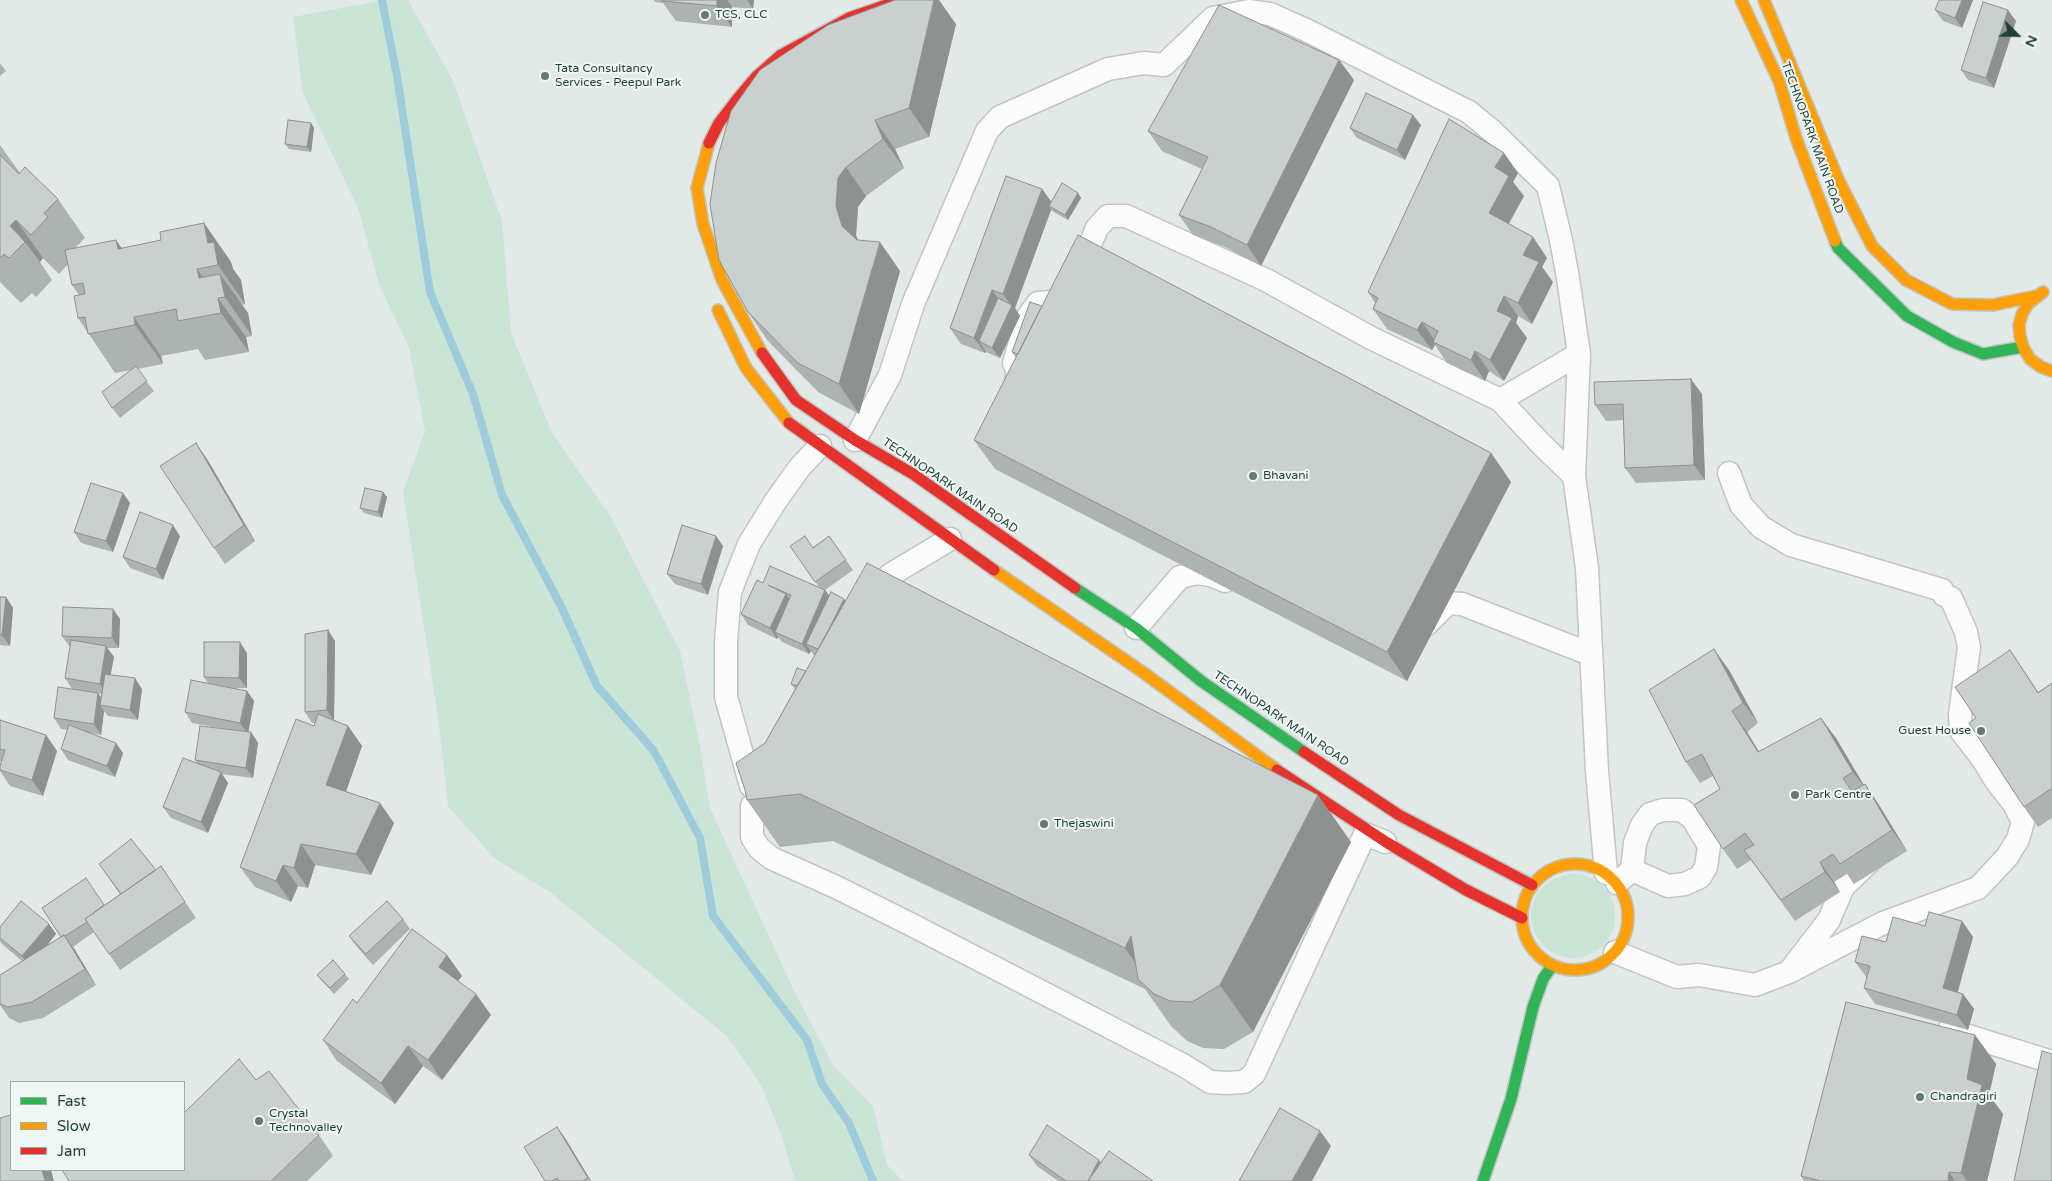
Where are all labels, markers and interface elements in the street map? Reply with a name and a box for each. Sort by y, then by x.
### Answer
place label: TCS, CLC [715,8,768,22]
marker: TCS, CLC [699,9,711,21]
north arrow [1992,10,2042,60]
text: N [2021,33,2041,50]
street label: TECHNOPARK MAIN ROAD [1778,60,1846,216]
place label: Tata Consultancy Services - Peepul Park [555,62,681,90]
marker: Tata Consultancy Services - Peepul Park [539,70,551,82]
street label: TECHNOPARK MAIN ROAD [879,435,1021,537]
place label: Bhavani [1263,469,1309,483]
marker: Bhavani [1247,470,1259,482]
street label: TECHNOPARK MAIN ROAD [1210,668,1352,770]
place label: Guest House [1898,724,1971,738]
marker: Guest House [1975,725,1987,737]
place label: Park Centre [1805,788,1872,802]
marker: Park Centre [1789,789,1801,801]
place label: Thejaswini [1054,817,1114,831]
marker: Thejaswini [1038,818,1050,830]
legend [10,1081,185,1171]
place label: Chandragiri [1930,1090,1997,1104]
marker: Chandragiri [1914,1091,1926,1103]
text: Fast [57,1092,86,1110]
place label: Crystal Technovalley [269,1107,343,1135]
marker: Crystal Technovalley [253,1115,265,1127]
text: Slow [57,1117,91,1135]
text: Jam [57,1142,86,1160]

